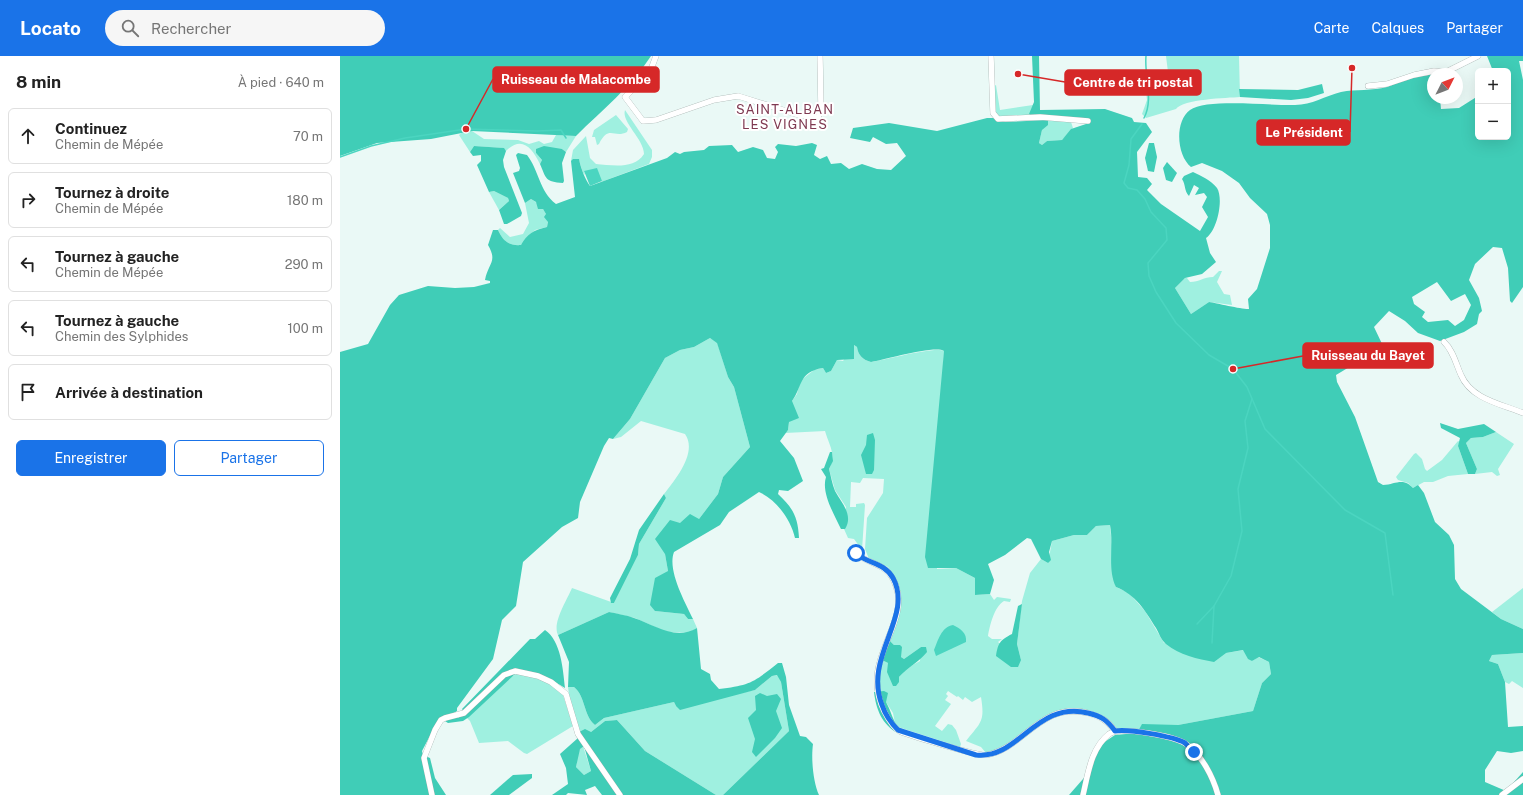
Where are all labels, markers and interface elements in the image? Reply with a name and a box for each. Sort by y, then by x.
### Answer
search box [105,10,385,46]
text: Locato [20,17,81,39]
icon: search [119,17,141,39]
text: Rechercher [151,20,231,37]
text: Carte [1314,20,1350,36]
text: Calques [1372,20,1424,36]
text: Partager [1446,20,1503,36]
callout: Ruisseau de Malacombe [493,67,659,92]
north arrow [1427,68,1463,104]
map controls [1475,68,1511,140]
button: + [1475,68,1511,104]
callout: Centre de tri postal [1065,70,1201,95]
text: 8 min [16,72,61,92]
text: Ruisseau de Malacombe [501,72,651,87]
text: À pied · 640 m [238,75,324,90]
text: Centre de tri postal [1073,75,1193,90]
district label: SAINT-ALBAN LES VIGNES [736,102,834,132]
button: − [1475,104,1511,140]
text: Continuez [55,120,127,137]
callout: Le Président [1257,120,1350,145]
icon: ahead [17,125,39,147]
text: Le Président [1265,125,1343,140]
text: 70 m [293,129,323,144]
text: Chemin de Mépée [55,137,163,152]
text: Tournez à droite [55,184,169,201]
icon: right [17,189,39,211]
text: 180 m [287,193,323,208]
text: Chemin de Mépée [55,201,163,216]
text: Tournez à gauche [55,248,179,265]
icon: left [17,253,39,275]
text: 290 m [285,257,323,272]
text: Chemin de Mépée [55,265,163,280]
text: Tournez à gauche [55,312,179,329]
icon: left [17,317,39,339]
text: 100 m [287,321,323,336]
text: Chemin des Sylphides [55,329,188,344]
callout: Ruisseau du Bayet [1303,343,1433,368]
text: Ruisseau du Bayet [1311,348,1425,363]
icon: arrive [17,381,39,403]
text: Arrivée à destination [55,384,203,401]
button: Enregistrer [16,440,166,476]
button: Partager [174,440,324,476]
route start [847,544,865,562]
route end [1185,743,1203,761]

